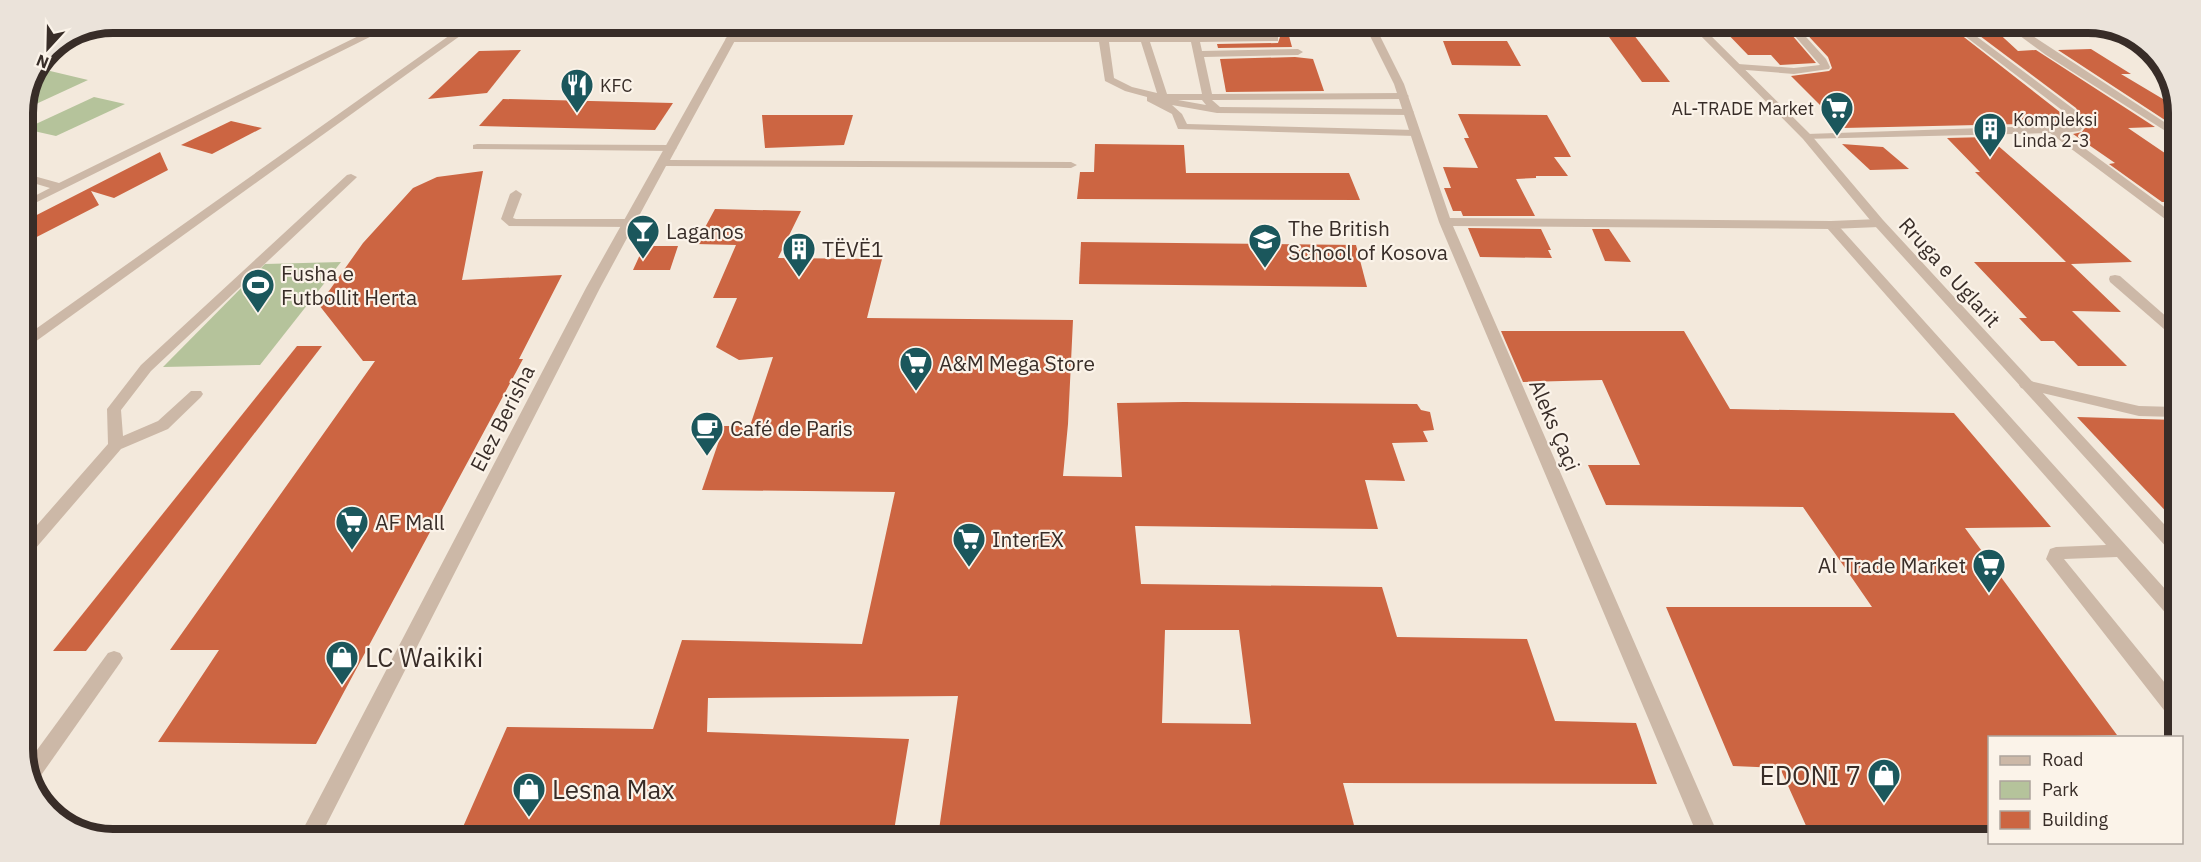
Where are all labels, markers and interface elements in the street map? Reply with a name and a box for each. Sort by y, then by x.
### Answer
north arrow [18,18,78,78]
text: N [33,50,52,73]
restaurant icon: KFC [559,67,595,114]
place label: KFC [600,74,632,97]
supermarket icon: AL-TRADE Market [1819,90,1855,137]
place label: AL-TRADE Market [1671,97,1814,120]
place label: Kompleksi Linda 2-3 [2013,108,2098,152]
building icon: Kompleksi Linda 2-3 [1972,111,2008,158]
street label: Rruga e Uglarit [1893,211,2007,333]
bar icon: Laganos [625,213,661,260]
place label: The British School of Kosova [1288,214,1448,266]
place label: Laganos [666,217,744,245]
school or university icon: The British School of Kosova [1247,222,1283,269]
building icon: TËVË1 [781,231,817,278]
place label: TËVË1 [822,235,884,263]
place label: Fusha e Futbollit Herta [281,259,417,311]
sports icon: Fusha e Futbollit Herta [240,267,276,314]
supermarket icon: A&M Mega Store [898,345,934,392]
place label: A&M Mega Store [939,349,1095,377]
street label: Elez Berisha [463,360,541,476]
street label: Aleks Çaçi [1523,375,1587,475]
cafe icon: Café de Paris [689,410,725,457]
place label: Café de Paris [730,414,853,442]
supermarket icon: AF Mall [334,504,370,551]
place label: AF Mall [375,508,445,536]
supermarket icon: InterEX [951,521,987,568]
place label: InterEX [992,525,1064,553]
supermarket icon: Al Trade Market [1971,547,2007,594]
place label: Al Trade Market [1818,551,1966,579]
shop icon: LC Waikiki [324,639,360,686]
place label: LC Waikiki [365,640,483,674]
legend [1988,736,2183,844]
text: Road [2042,748,2083,771]
shop icon: EDONI 7 [1866,757,1902,804]
place label: EDONI 7 [1759,758,1861,792]
shop icon: Lesna Max [511,771,547,818]
place label: Lesna Max [552,772,675,806]
text: Park [2042,778,2079,801]
text: Building [2042,808,2109,831]

